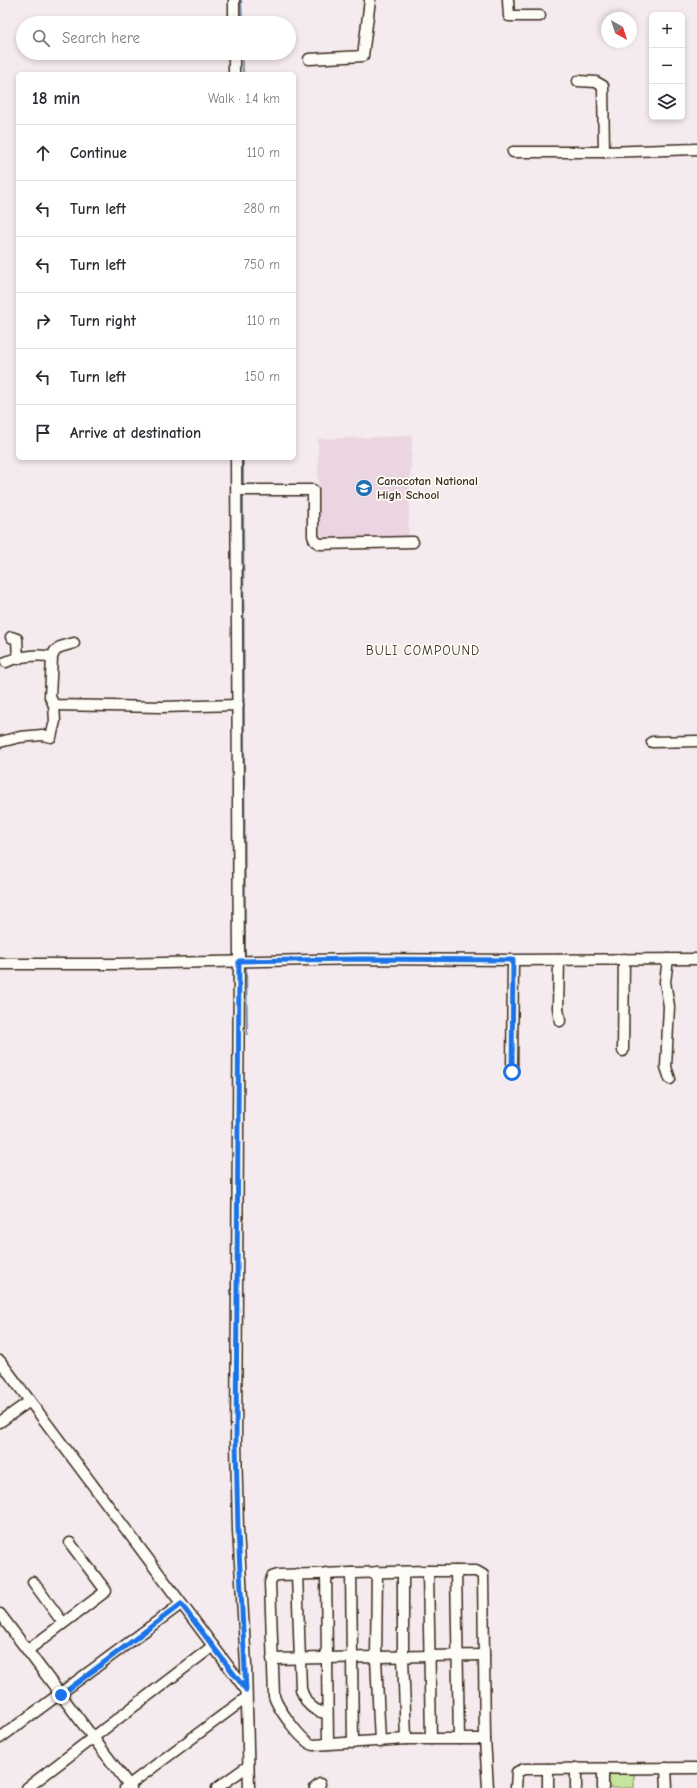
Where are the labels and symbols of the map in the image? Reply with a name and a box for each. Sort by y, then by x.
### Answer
north arrow [601,12,637,48]
place label: Canocotan National High School [377,474,478,502]
school or university icon: Canocotan National High School [354,478,374,498]
district label: BULI COMPOUND [366,643,480,658]
route start [503,1063,521,1081]
route end [52,1686,70,1704]

